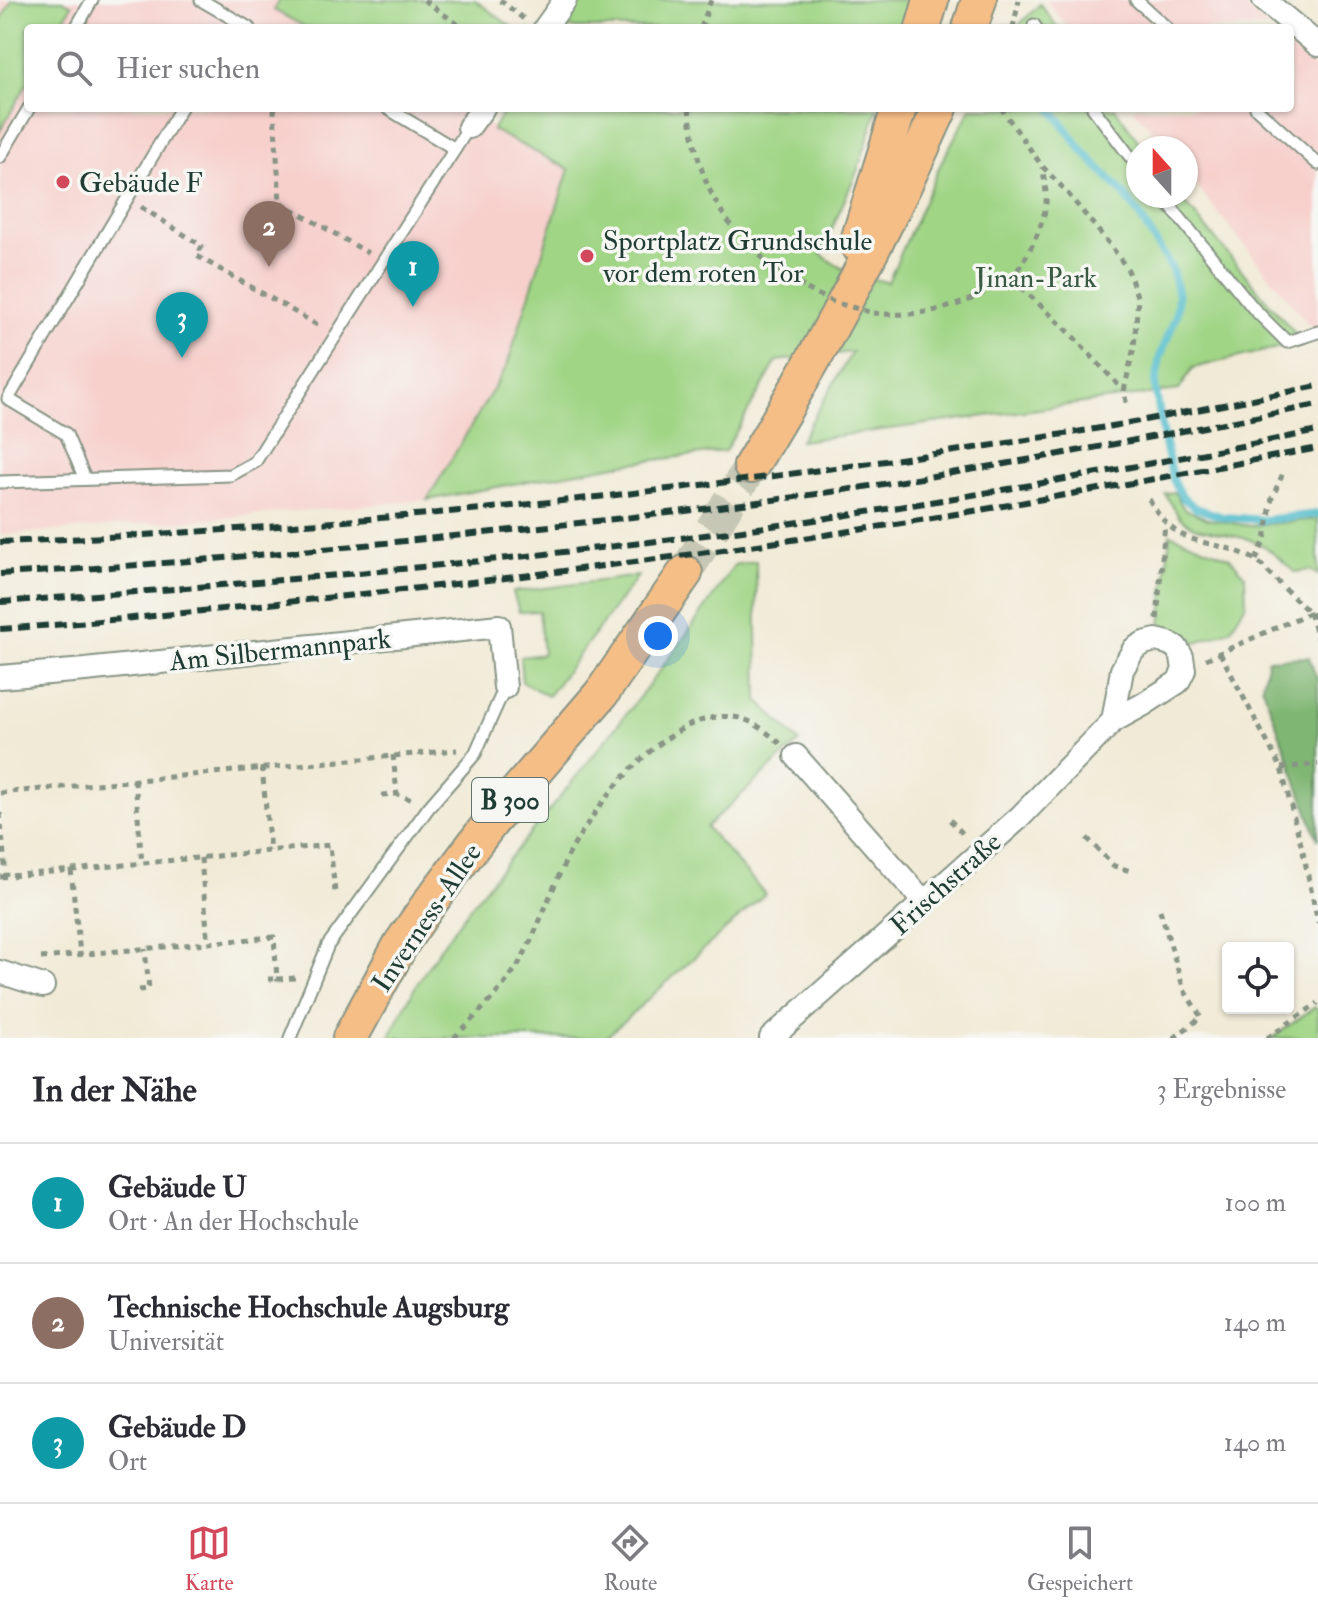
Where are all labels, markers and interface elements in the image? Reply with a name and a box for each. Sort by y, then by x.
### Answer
search box [24,24,1294,112]
icon: search [52,46,96,90]
text: Hier suchen [116,50,260,87]
north arrow [1126,136,1198,208]
place label: Gebäude F [79,166,203,201]
marker: Gebäude F [54,173,72,191]
pin: 2 [243,201,295,267]
place label: Sportplatz Grundschule vor dem roten Tor [602,224,872,291]
pin: 1 [387,241,439,307]
marker: Sportplatz Grundschule vor dem roten Tor [578,247,596,265]
park label: Jinan-Park [974,261,1097,296]
pin: 3 [156,292,208,358]
your location [638,616,678,656]
street label: Am Silbermannpark [167,621,393,680]
road number: B 300 [472,778,548,822]
street label: Frischstraße [883,825,1009,943]
street label: Inverness-Allee [365,837,490,999]
map controls [1222,942,1294,1014]
button: locate [1222,942,1294,1014]
text: In der Nähe [32,1069,197,1112]
text: 3 Ergebnisse [1157,1074,1286,1106]
text: Gebäude U [108,1169,247,1206]
text: 1 [53,1187,63,1219]
text: 100 m [1225,1187,1286,1219]
text: Ort · An der Hochschule [108,1206,359,1238]
text: Technische Hochschule Augsburg [108,1289,509,1326]
text: 2 [51,1307,65,1339]
text: 140 m [1224,1307,1286,1339]
text: Universität [108,1326,224,1358]
text: Gebäude D [108,1409,246,1446]
text: 3 [53,1427,63,1459]
text: 140 m [1224,1427,1286,1459]
text: Ort [108,1446,147,1478]
tab: Karte [185,1521,234,1597]
tab: Route [603,1521,657,1597]
tab: Gespeichert [1027,1521,1133,1597]

